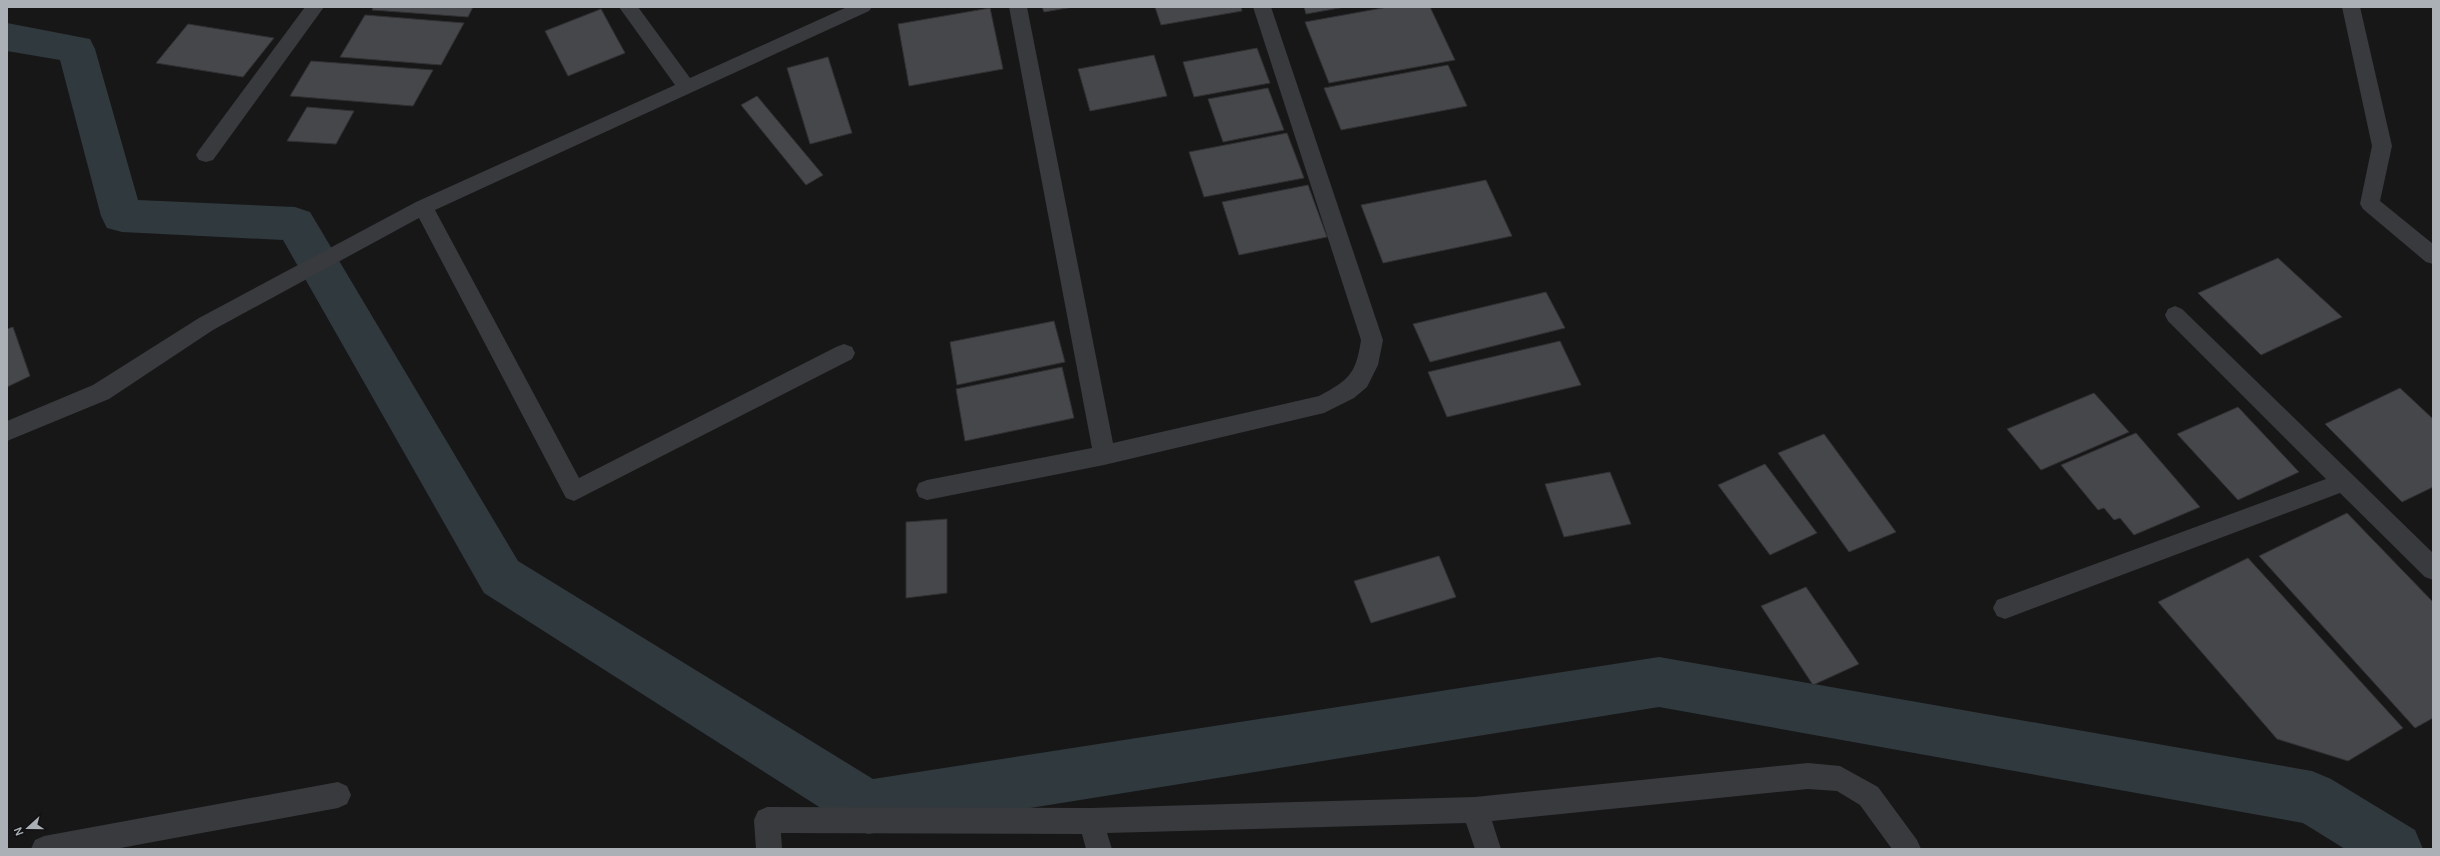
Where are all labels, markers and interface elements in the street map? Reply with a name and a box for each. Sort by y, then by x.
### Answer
north arrow [8,808,48,848]
text: N [10,825,27,838]

